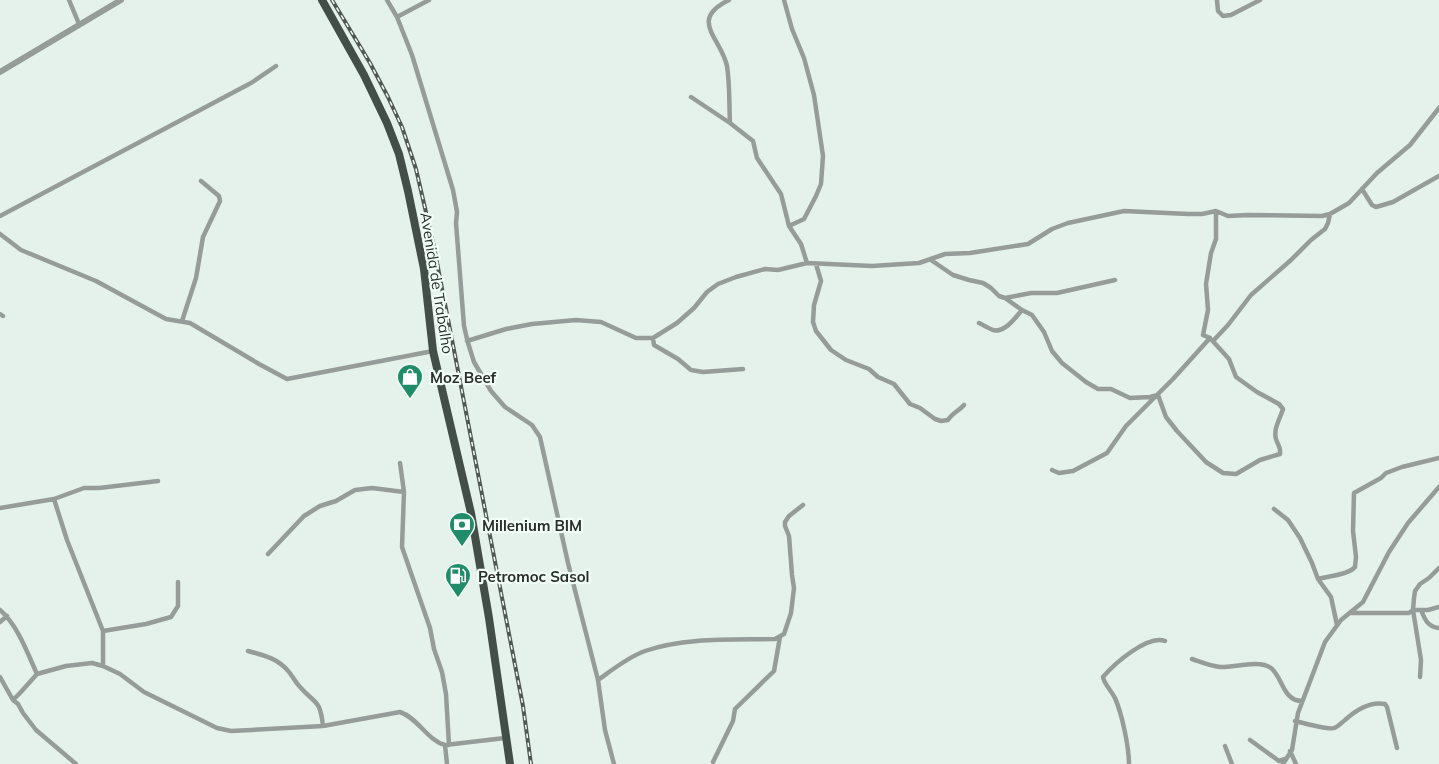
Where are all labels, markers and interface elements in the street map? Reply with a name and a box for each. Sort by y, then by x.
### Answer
street label: Avenida de Trabalho [416,211,458,355]
shop icon: Moz Beef [395,362,425,400]
place label: Moz Beef [430,368,497,387]
bank icon: Millenium BIM [447,510,477,548]
place label: Millenium BIM [482,516,582,535]
fuel station icon: Petromoc Sasol [443,561,473,599]
place label: Petromoc Sasol [478,567,589,586]

